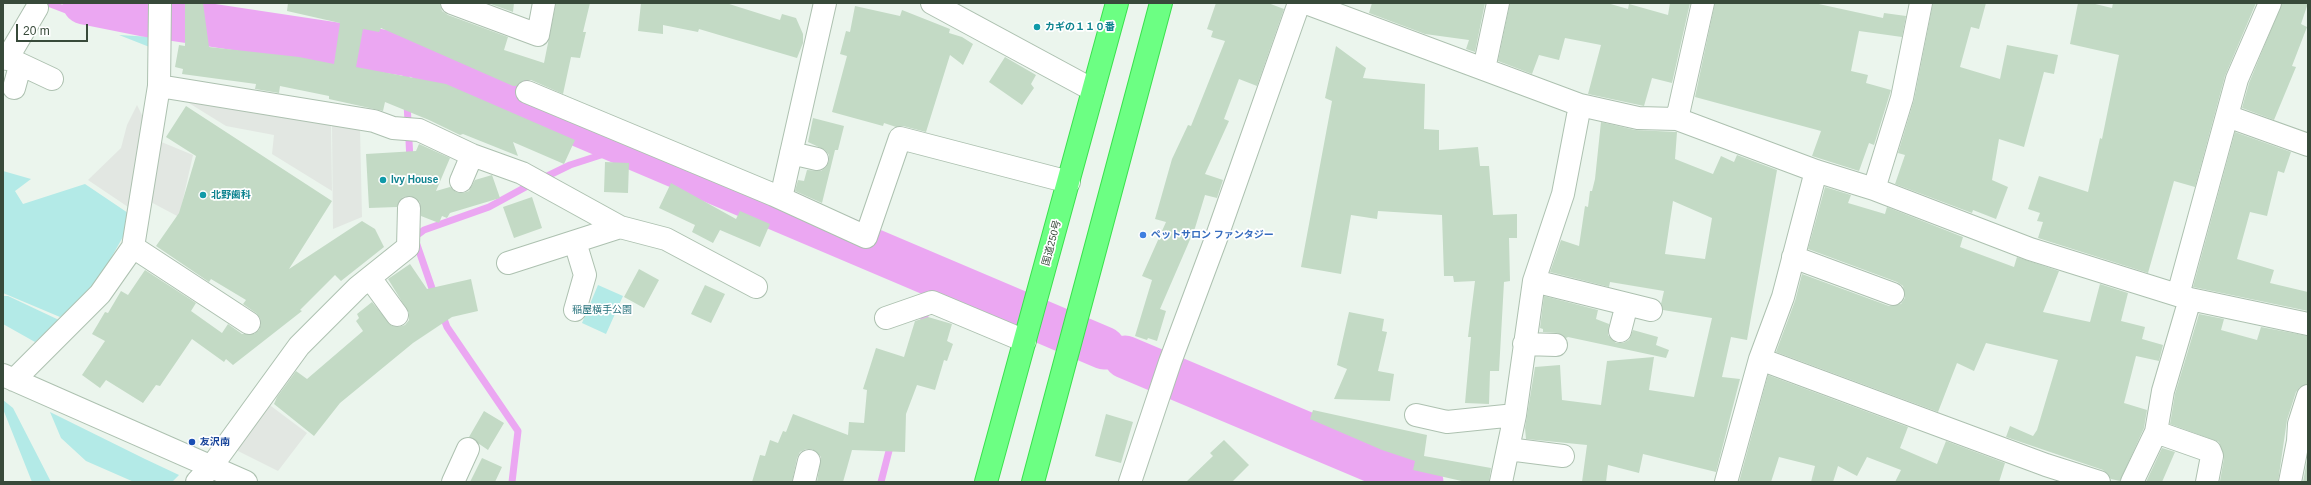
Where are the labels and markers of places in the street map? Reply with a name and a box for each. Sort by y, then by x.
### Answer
place label: カギの１１０番 [1045,21,1115,33]
marker: カギの１１０番 [1032,22,1042,32]
place label: Ivy House [391,174,438,186]
marker: Ivy House [378,175,388,185]
place label: 北野歯科 [211,189,251,201]
marker: 北野歯科 [198,190,208,200]
place label: ペットサロン ファンタジー [1151,229,1274,241]
marker: ペットサロン ファンタジー [1138,230,1148,240]
place label: 友沢南 [200,436,230,448]
marker: 友沢南 [187,437,197,447]

